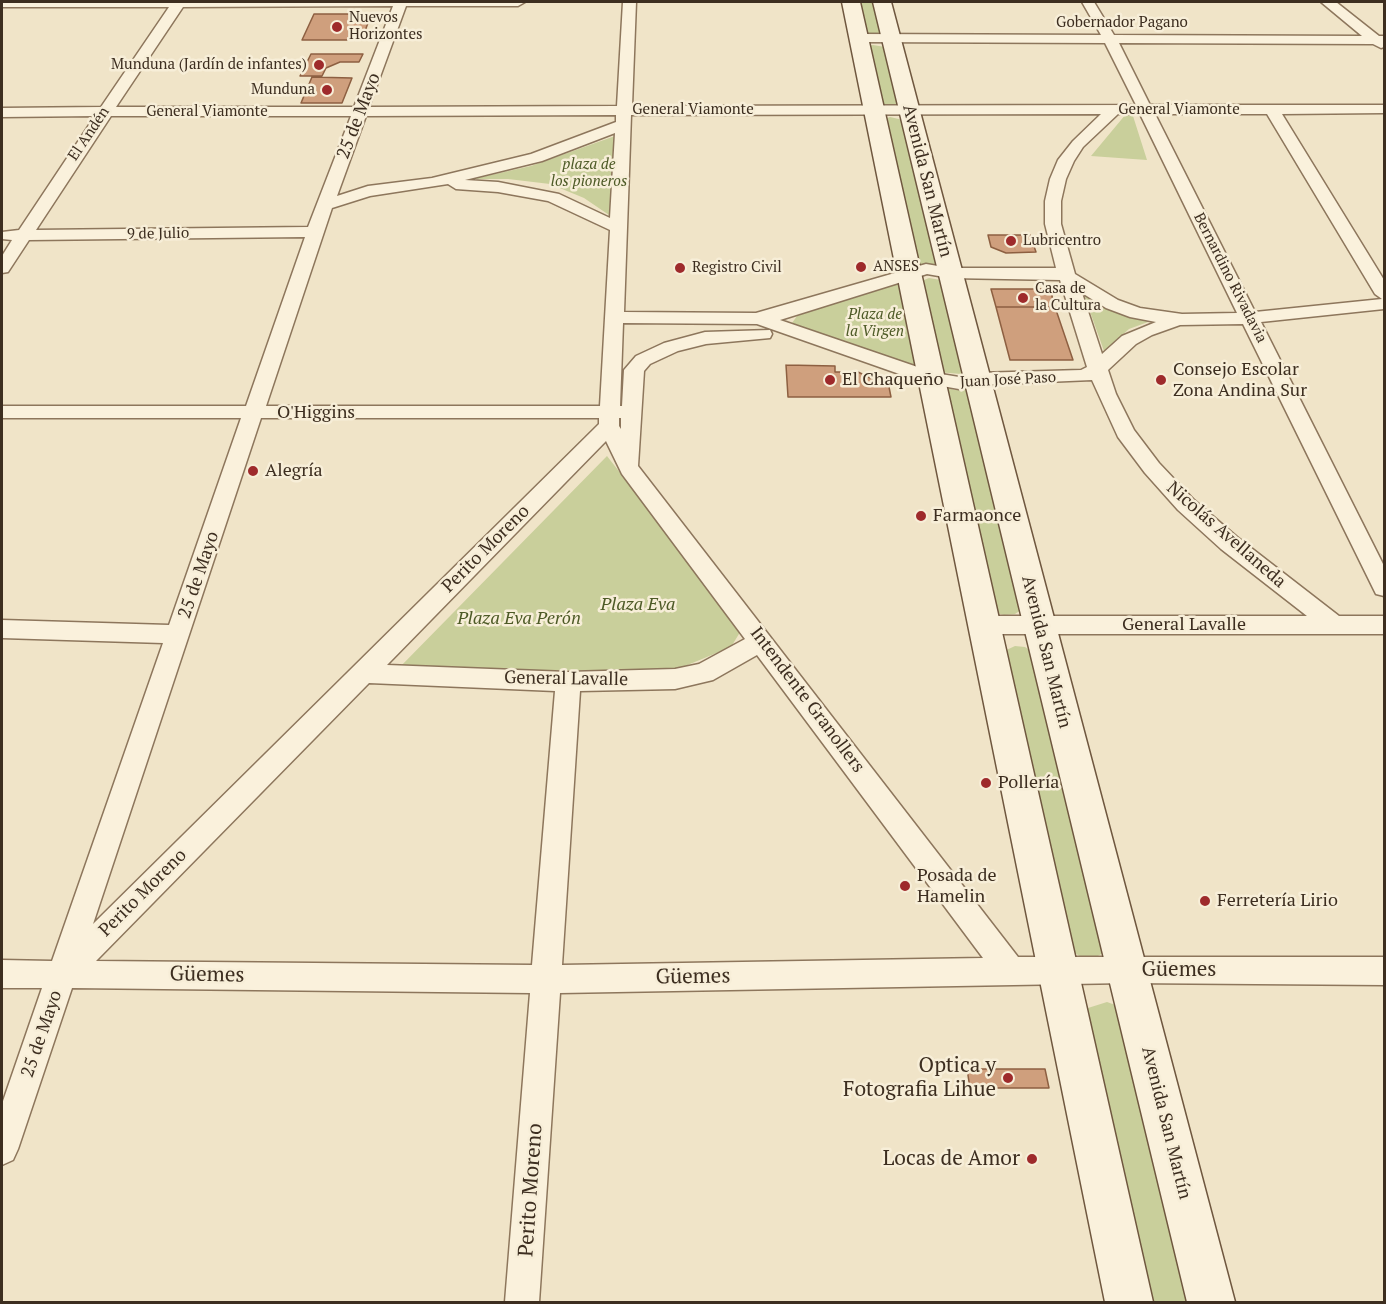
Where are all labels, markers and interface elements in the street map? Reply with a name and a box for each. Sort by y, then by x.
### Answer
place label: Nuevos Horizontes [349,9,422,44]
street label: Gobernador Pagano [1056,14,1188,32]
marker: Nuevos Horizontes [330,20,344,34]
place label: Munduna (Jardín de infantes) [111,56,307,74]
marker: Munduna (Jardín de infantes) [312,58,326,72]
street label: 25 de Mayo [333,70,385,162]
place label: Munduna [251,81,315,99]
marker: Munduna [320,83,334,97]
street label: General Viamonte [632,101,754,119]
street label: General Viamonte [1118,101,1240,119]
street label: Avenida San Martín [898,102,956,260]
street label: General Viamonte [146,103,268,121]
street label: El Andén [65,104,113,164]
park label: plaza de los pioneros [551,156,627,191]
street label: Bernardino Rivadavia [1189,210,1271,346]
street label: 9 de Julio [127,224,189,244]
place label: Lubricentro [1023,232,1101,250]
marker: Lubricentro [1004,234,1018,248]
place label: ANSES [873,258,919,276]
place label: Registro Civil [692,259,782,277]
marker: ANSES [854,260,868,274]
marker: Registro Civil [673,261,687,275]
place label: Casa de la Cultura [1035,280,1101,315]
marker: Casa de la Cultura [1016,291,1030,305]
park label: Plaza de la Virgen [846,306,904,341]
place label: Consejo Escolar Zona Andina Sur [1173,359,1307,401]
street label: Juan José Paso [959,368,1057,392]
place label: El Chaqueño [842,369,943,391]
marker: El Chaqueño [823,373,837,387]
marker: Consejo Escolar Zona Andina Sur [1154,373,1168,387]
street label: O'Higgins [277,402,355,424]
place label: Alegría [265,460,323,482]
marker: Alegría [246,464,260,478]
street label: Nicolás Avellaneda [1162,477,1290,593]
street label: Perito Moreno [438,501,534,597]
place label: Farmaonce [933,505,1021,527]
marker: Farmaonce [914,509,928,523]
street label: 25 de Mayo [174,529,224,621]
street label: Avenida San Martín [1017,573,1075,731]
park label: Plaza Eva [601,594,675,616]
park label: Plaza Eva Perón [457,608,581,630]
street label: General Lavalle [1122,614,1246,636]
street label: Intendente Granollers [745,623,869,777]
street label: General Lavalle [504,667,628,691]
place label: Pollería [998,772,1059,794]
marker: Pollería [979,776,993,790]
street label: Perito Moreno [95,845,191,941]
place label: Posada de Hamelin [917,865,997,908]
marker: Posada de Hamelin [898,879,912,893]
place label: Ferretería Lirio [1217,890,1338,912]
marker: Ferretería Lirio [1198,894,1212,908]
street label: Güemes [1142,957,1216,983]
street label: Güemes [169,962,245,988]
street label: Güemes [655,964,731,990]
street label: 25 de Mayo [17,988,67,1080]
street label: Avenida San Martín [1137,1044,1195,1202]
place label: Optica y Fotografia Lihue [843,1053,996,1103]
marker: Optica y Fotografia Lihue [1001,1071,1015,1085]
street label: Perito Moreno [514,1122,548,1258]
place label: Locas de Amor [883,1146,1020,1172]
marker: Locas de Amor [1025,1152,1039,1166]

